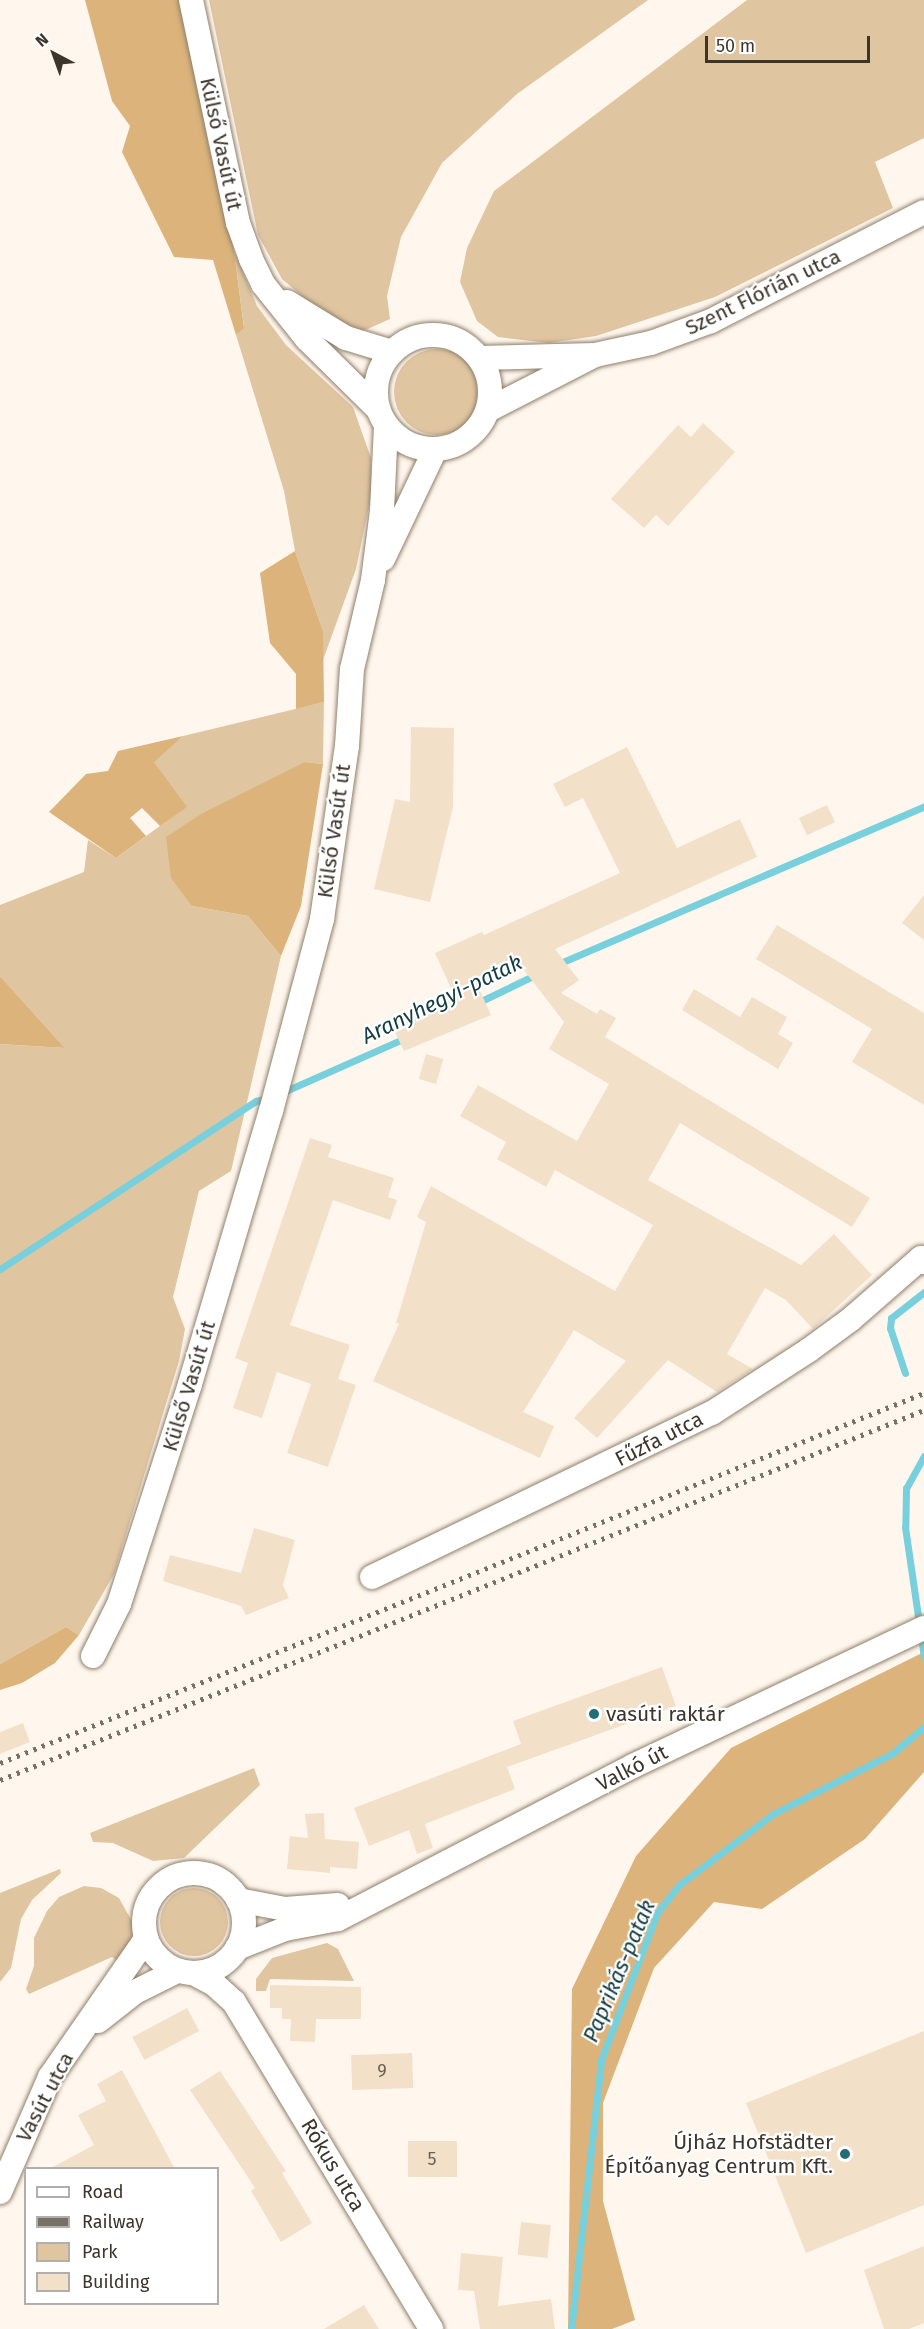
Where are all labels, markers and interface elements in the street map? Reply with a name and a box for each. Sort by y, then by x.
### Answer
north arrow [24,24,84,84]
scale bar [708,24,873,62]
text: N [32,29,52,51]
text: 50 m [716,35,755,57]
street label: Külső Vasút út [195,75,247,213]
street label: Szent Flórián utca [681,243,845,341]
street label: Külső Vasút út [312,762,356,900]
water label: Aranyhegyi-patak [357,949,527,1049]
street label: Külső Vasút út [157,1318,221,1454]
street label: Fűzfa utca [611,1406,707,1472]
place label: vasúti raktár [606,1701,725,1727]
marker: vasúti raktár [587,1707,601,1721]
street label: Valkó út [592,1739,672,1797]
water label: Paprikás-patak [577,1896,661,2046]
street label: Vasút utca [11,2048,79,2146]
house number: 9 [377,2060,387,2082]
street label: Rókus utca [296,2114,370,2216]
place label: Újház Hofstädter Építőanyag Centrum Kft. [605,2129,833,2179]
marker: Újház Hofstädter Építőanyag Centrum Kft. [838,2147,852,2161]
house number: 5 [427,2148,437,2170]
legend [24,2167,219,2305]
text: Road [82,2181,124,2203]
text: Railway [82,2211,144,2233]
text: Park [82,2241,117,2263]
text: Building [82,2271,149,2293]

